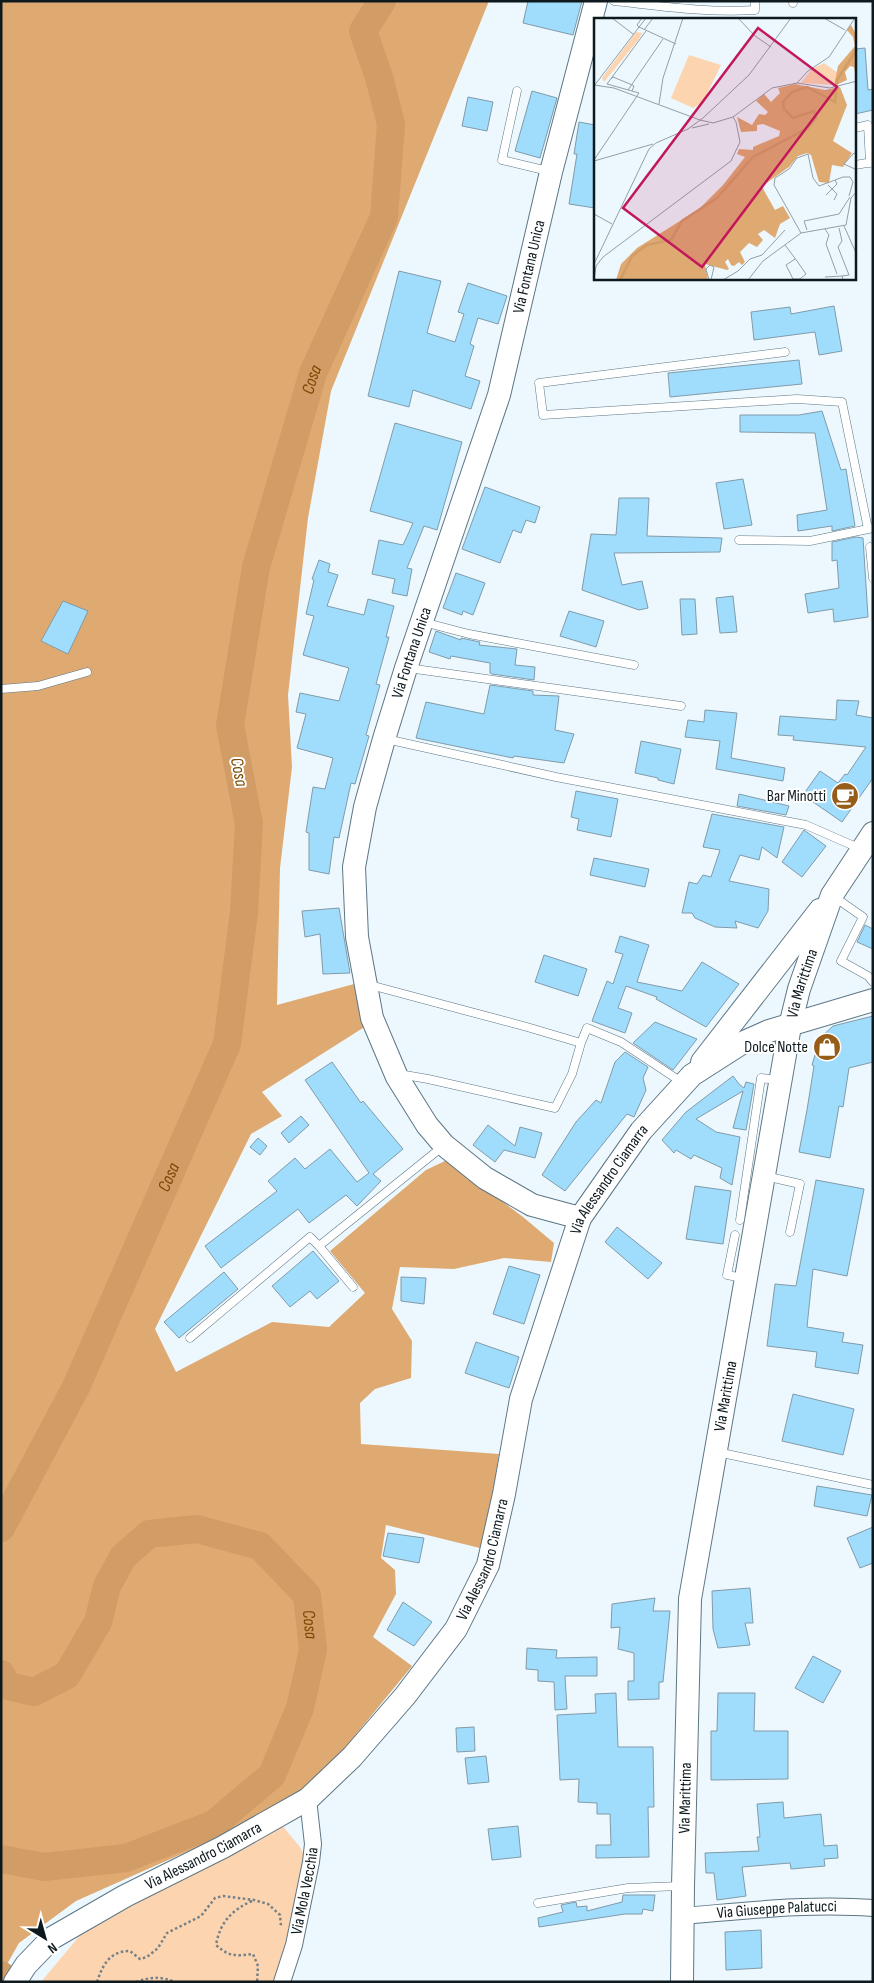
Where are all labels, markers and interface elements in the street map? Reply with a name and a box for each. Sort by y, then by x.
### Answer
inset map [594,18,856,280]
street label: Via Fontana Unica [509,218,549,315]
water label: Cosa [297,361,326,397]
street label: Via Fontana Unica [388,605,436,701]
water label: Cosa [226,756,252,789]
cafe icon: Bar Minotti [830,781,860,811]
place label: Bar Minotti [767,787,826,806]
street label: Via Marittima [783,946,822,1020]
shop icon: Dolce Notte [812,1032,842,1062]
place label: Dolce Notte [744,1038,808,1057]
street label: Via Alessandro Ciamarra [566,1120,652,1237]
water label: Cosa [153,1159,184,1195]
street label: Via Marittima [710,1359,741,1433]
street label: Via Alessandro Ciamarra [452,1497,512,1624]
water label: Cosa [298,1609,322,1641]
street label: Via Marittima [675,1762,696,1834]
street label: Via Alessandro Ciamarra [142,1818,265,1894]
street label: Via Mola Vecchia [287,1846,322,1936]
street label: Via Giuseppe Palatucci [716,1897,837,1923]
north arrow [20,1913,70,1963]
text: N [44,1939,61,1957]

